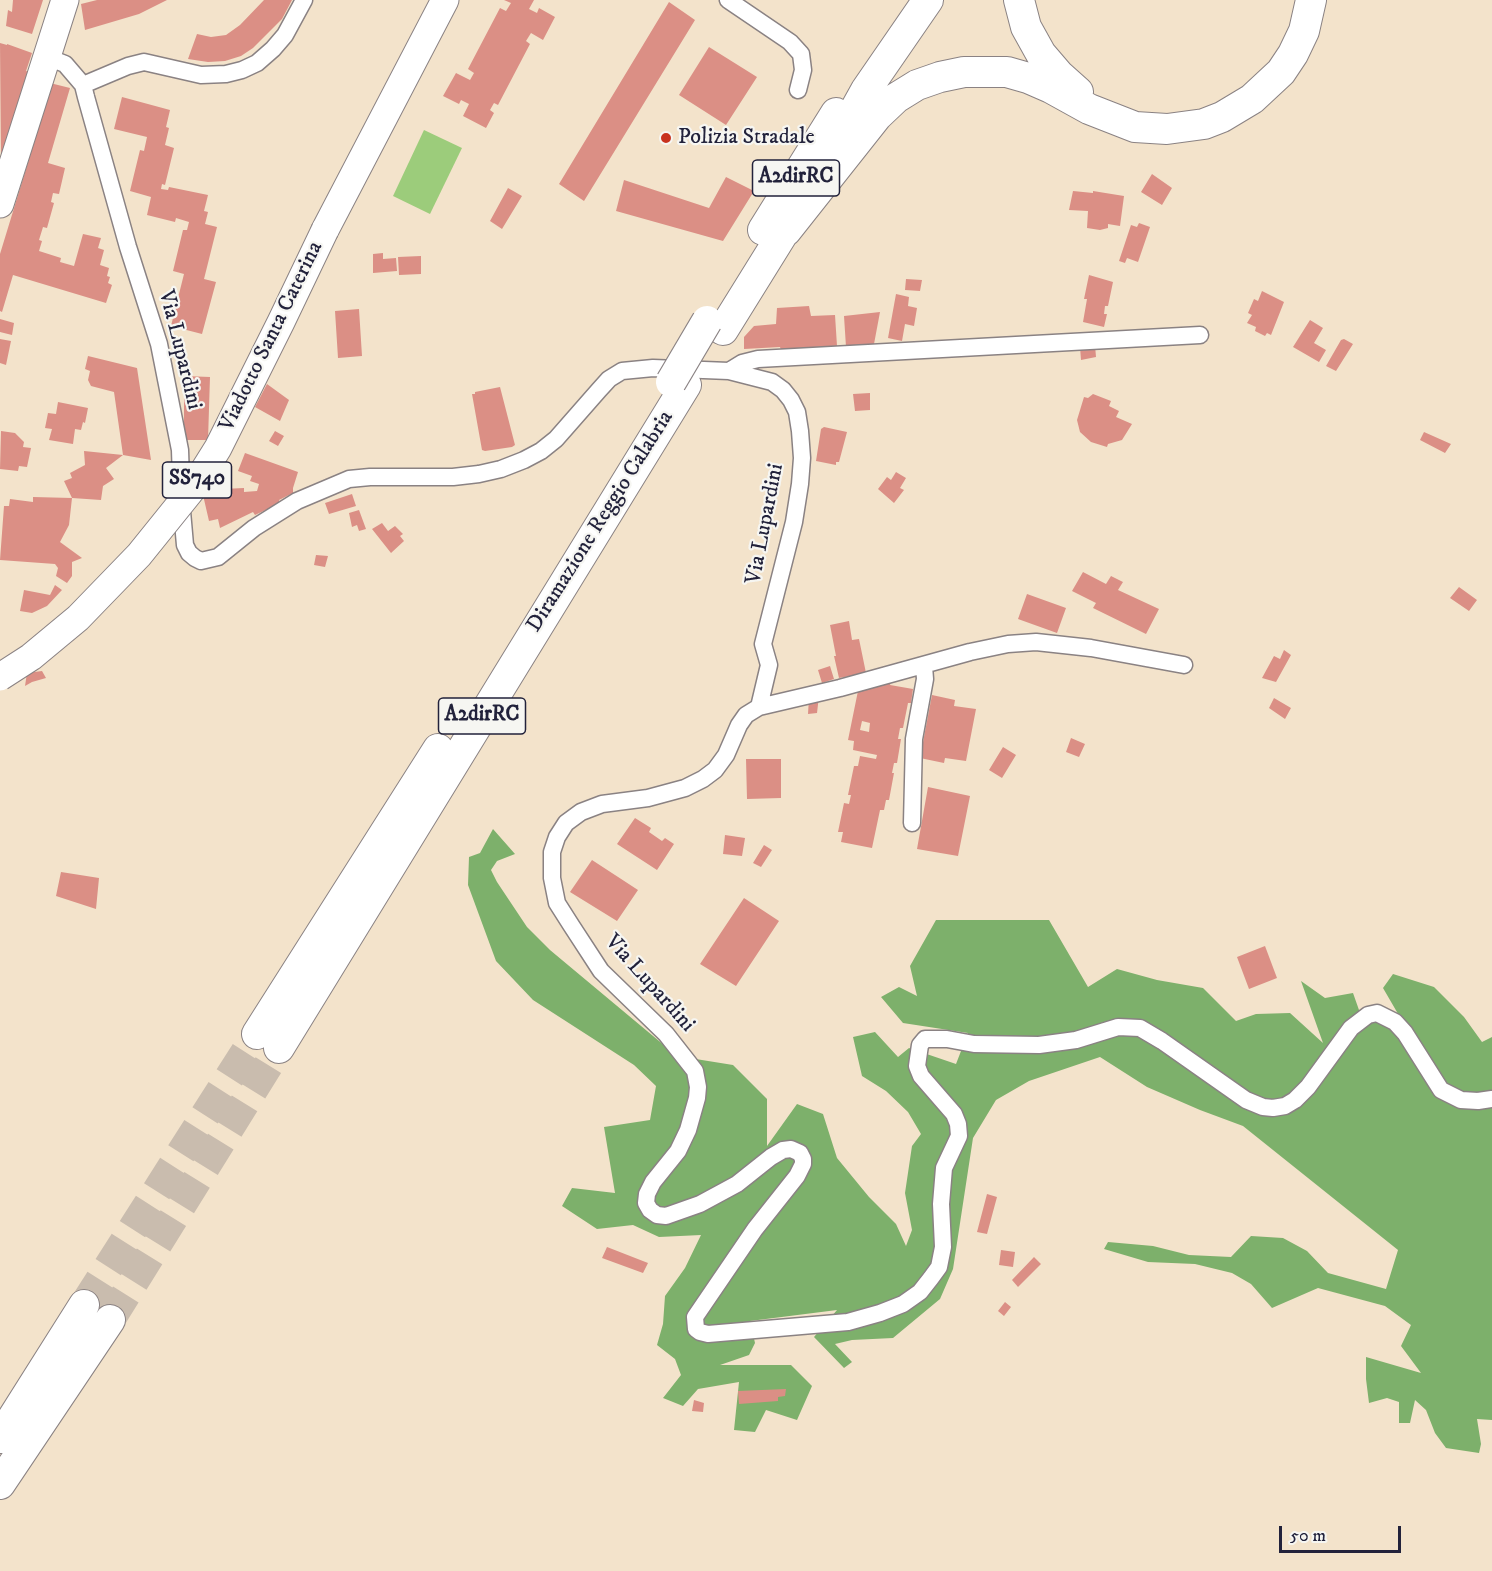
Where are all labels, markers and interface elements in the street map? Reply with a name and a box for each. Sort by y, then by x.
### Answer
place label: Polizia Stradale [678,125,815,151]
marker: Polizia Stradale [659,131,673,145]
road number: A2dirRC [752,160,840,196]
street label: Viadotto Santa Caterina [215,238,329,436]
street label: Via Lupardini [151,287,207,413]
street label: Diramazione Reggio Calabria [522,406,680,638]
street label: Via Lupardini [741,461,791,587]
road number: SS740 [162,462,232,498]
road number: A2dirRC [438,698,526,734]
street label: Via Lupardini [598,930,700,1038]
scale bar [1282,1514,1404,1552]
text: 50 m [1290,1525,1326,1547]

